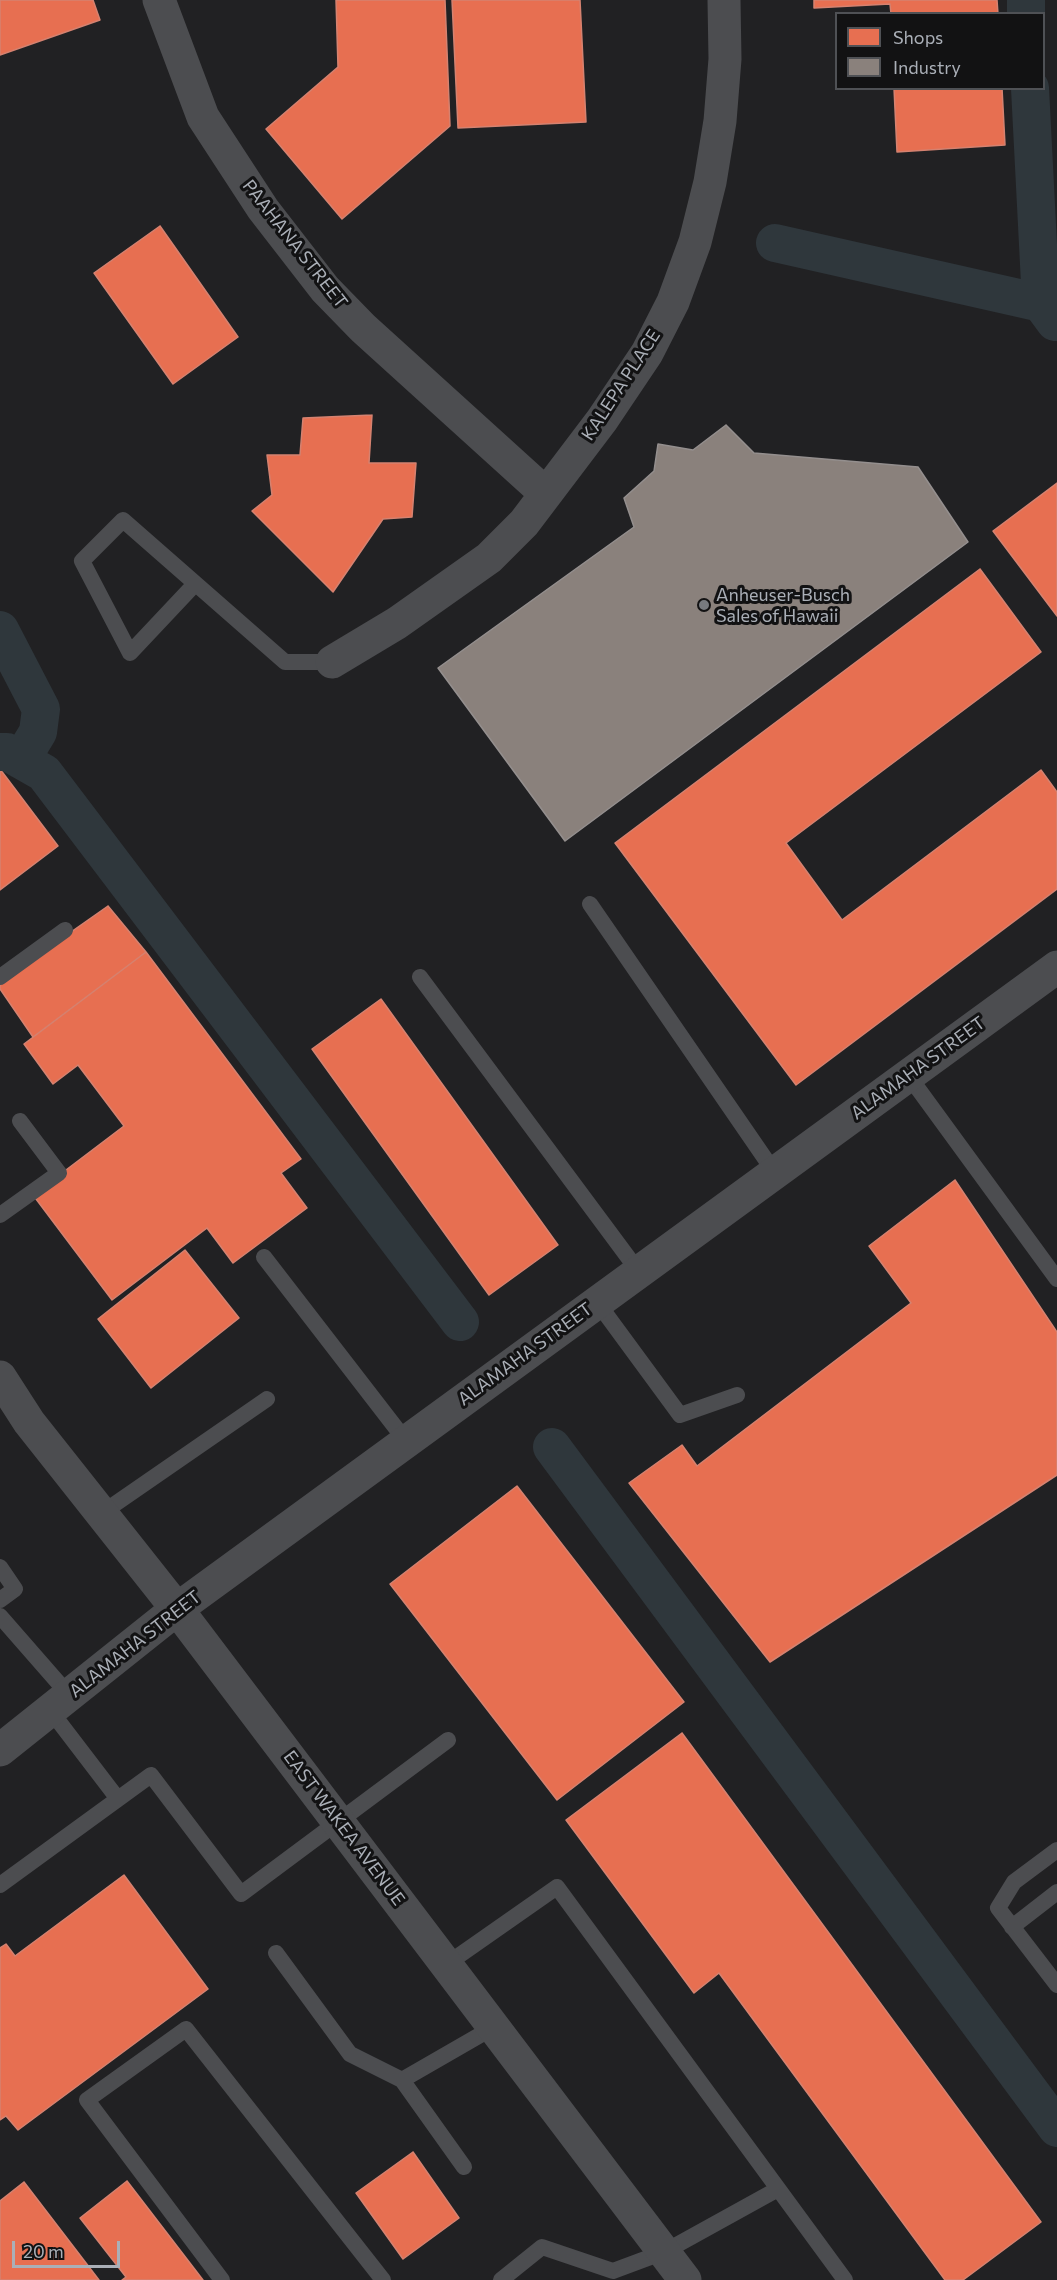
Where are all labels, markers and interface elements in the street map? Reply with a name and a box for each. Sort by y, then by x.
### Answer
legend [835,12,1045,90]
text: Shops [893,26,943,48]
text: Industry [893,56,961,78]
street label: PAAHANA STREET [238,175,352,313]
street label: KALEPA PLACE [577,325,665,445]
place label: Anheuser-Busch Sales of Hawaii [716,584,850,626]
marker: Anheuser-Busch Sales of Hawaii [697,598,711,612]
street label: ALAMAHA STREET [847,1012,989,1124]
street label: ALAMAHA STREET [454,1298,596,1410]
street label: ALAMAHA STREET [65,1586,205,1702]
street label: EAST WAKEA AVENUE [279,1746,409,1910]
scale bar [15,2229,123,2267]
text: 20 m [23,2240,64,2262]

